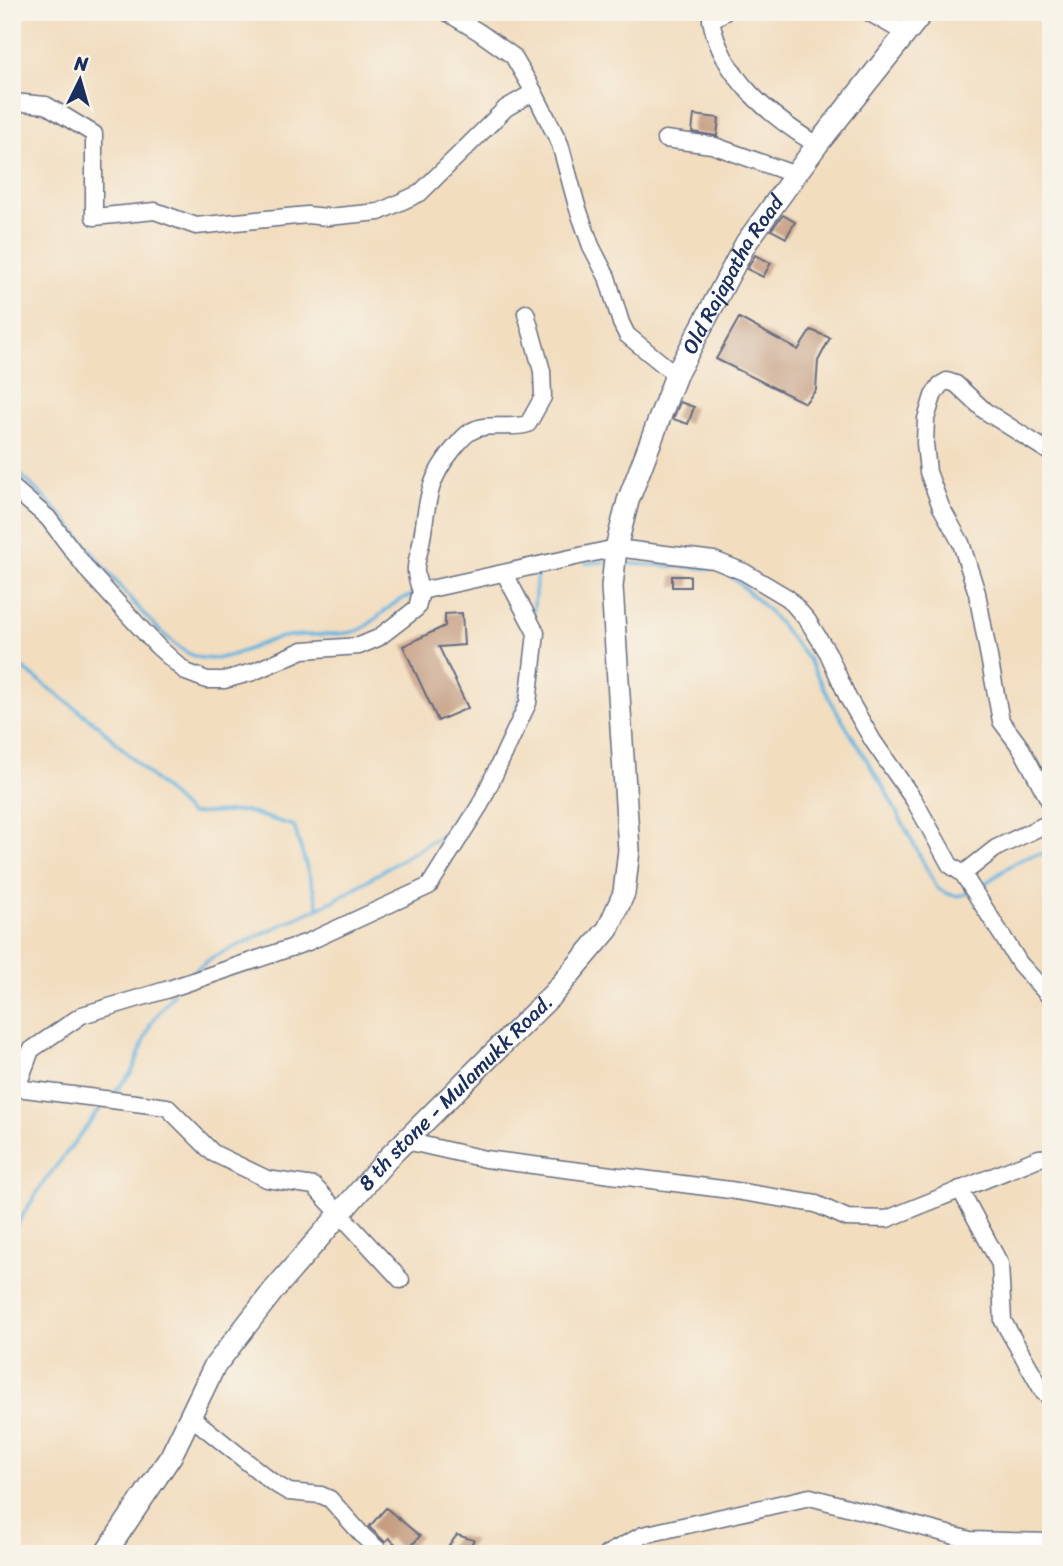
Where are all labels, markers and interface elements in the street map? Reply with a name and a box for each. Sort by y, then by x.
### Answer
north arrow [46,46,116,116]
text: N [72,46,90,81]
street label: Old Rajapatha Road [671,185,795,361]
street label: 8 th stone - Mulamukk Road. [348,984,563,1200]

